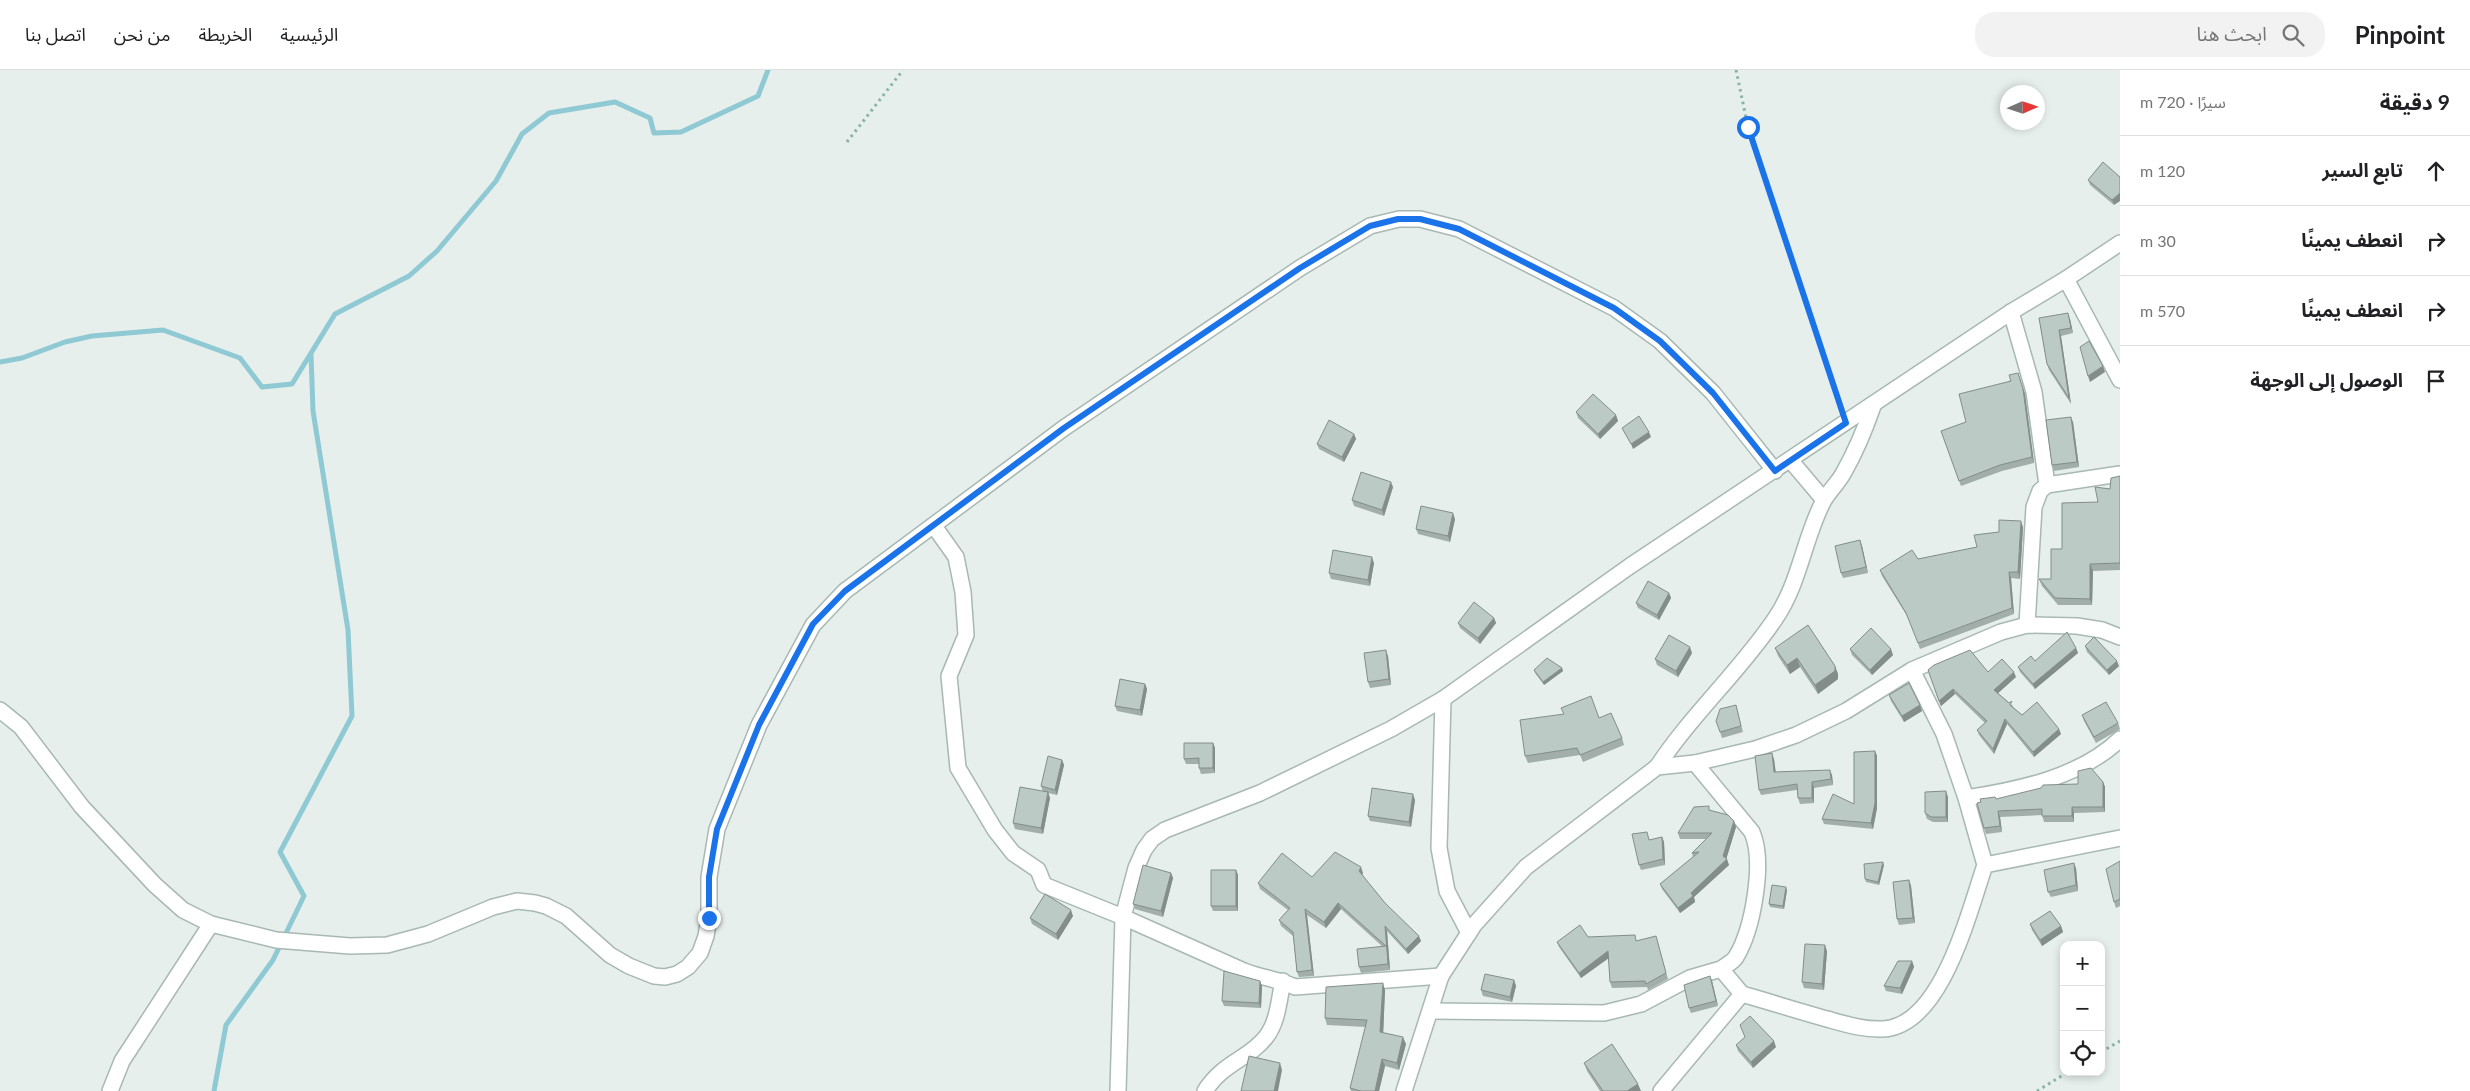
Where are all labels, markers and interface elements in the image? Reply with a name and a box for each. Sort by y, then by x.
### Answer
search box [1975,12,2325,57]
text: Pinpoint [2355,20,2445,49]
icon: search [2279,21,2307,49]
text: ابحث هنا [2196,22,2267,45]
text: اتصل بنا [25,23,86,45]
text: من نحن [114,23,170,45]
text: الخريطة [198,23,252,45]
text: الرئيسية [280,23,338,45]
north arrow [2000,85,2045,130]
text: 9 دقيقة [2380,89,2450,114]
text: سيرًا · 720 m [2140,92,2226,111]
route start [1737,116,1760,139]
icon: ahead [2422,157,2450,185]
text: تابع السير [2322,158,2403,181]
text: 120 m [2140,161,2185,180]
icon: right [2422,227,2450,255]
text: انعطف يمينًا [2301,228,2403,251]
text: 30 m [2140,231,2176,250]
icon: right [2422,297,2450,325]
text: انعطف يمينًا [2301,298,2403,321]
text: 570 m [2140,301,2185,320]
icon: arrive [2422,367,2450,395]
text: الوصول إلى الوجهة [2250,368,2403,391]
route end [698,907,721,930]
map controls [2060,941,2105,1076]
button: + [2060,941,2105,986]
button: − [2060,986,2105,1031]
button: locate [2060,1031,2105,1076]

